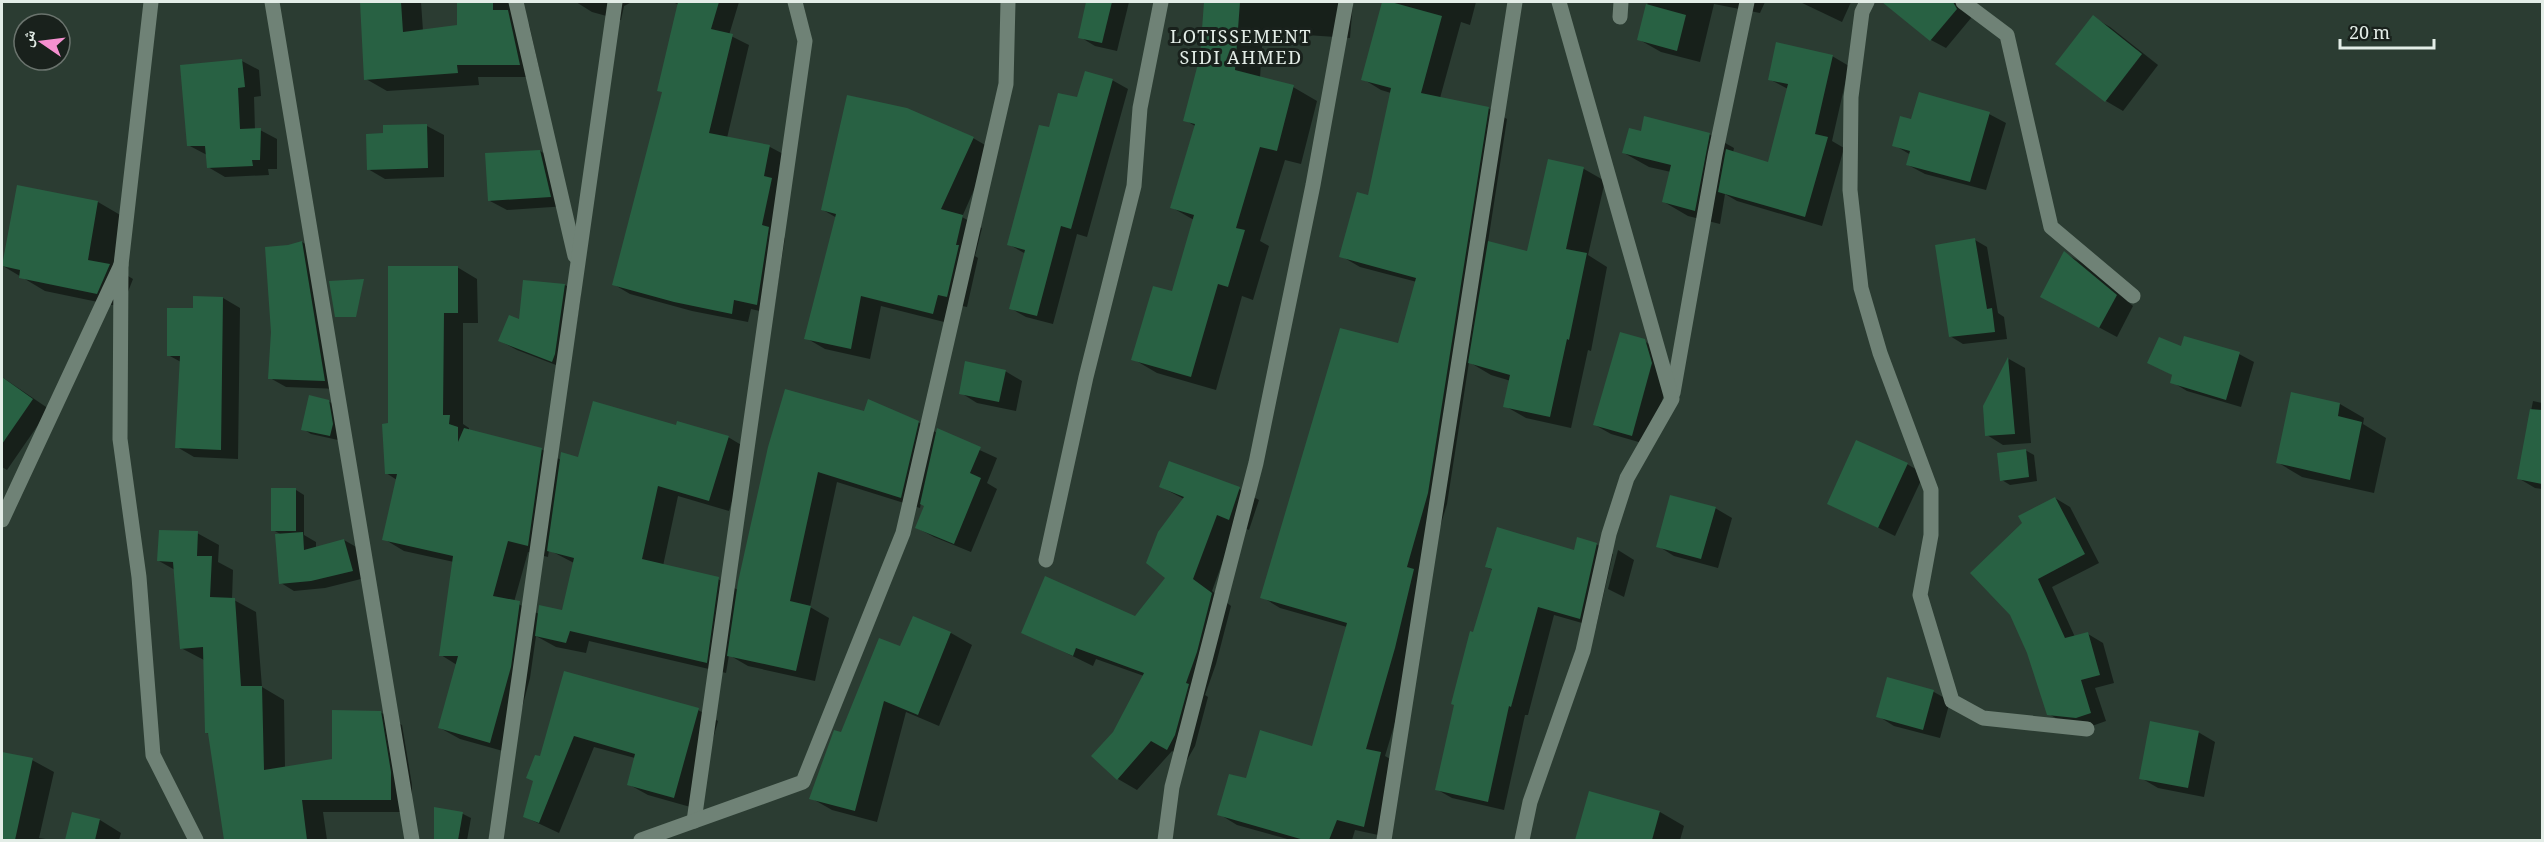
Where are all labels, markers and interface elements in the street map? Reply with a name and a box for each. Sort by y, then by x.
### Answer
north arrow [12,12,72,72]
scale bar [2340,12,2434,50]
text: 20 m [2349,20,2390,50]
district label: LOTISSEMENT SIDI AHMED [1170,24,1312,75]
text: ش [15,27,45,50]

